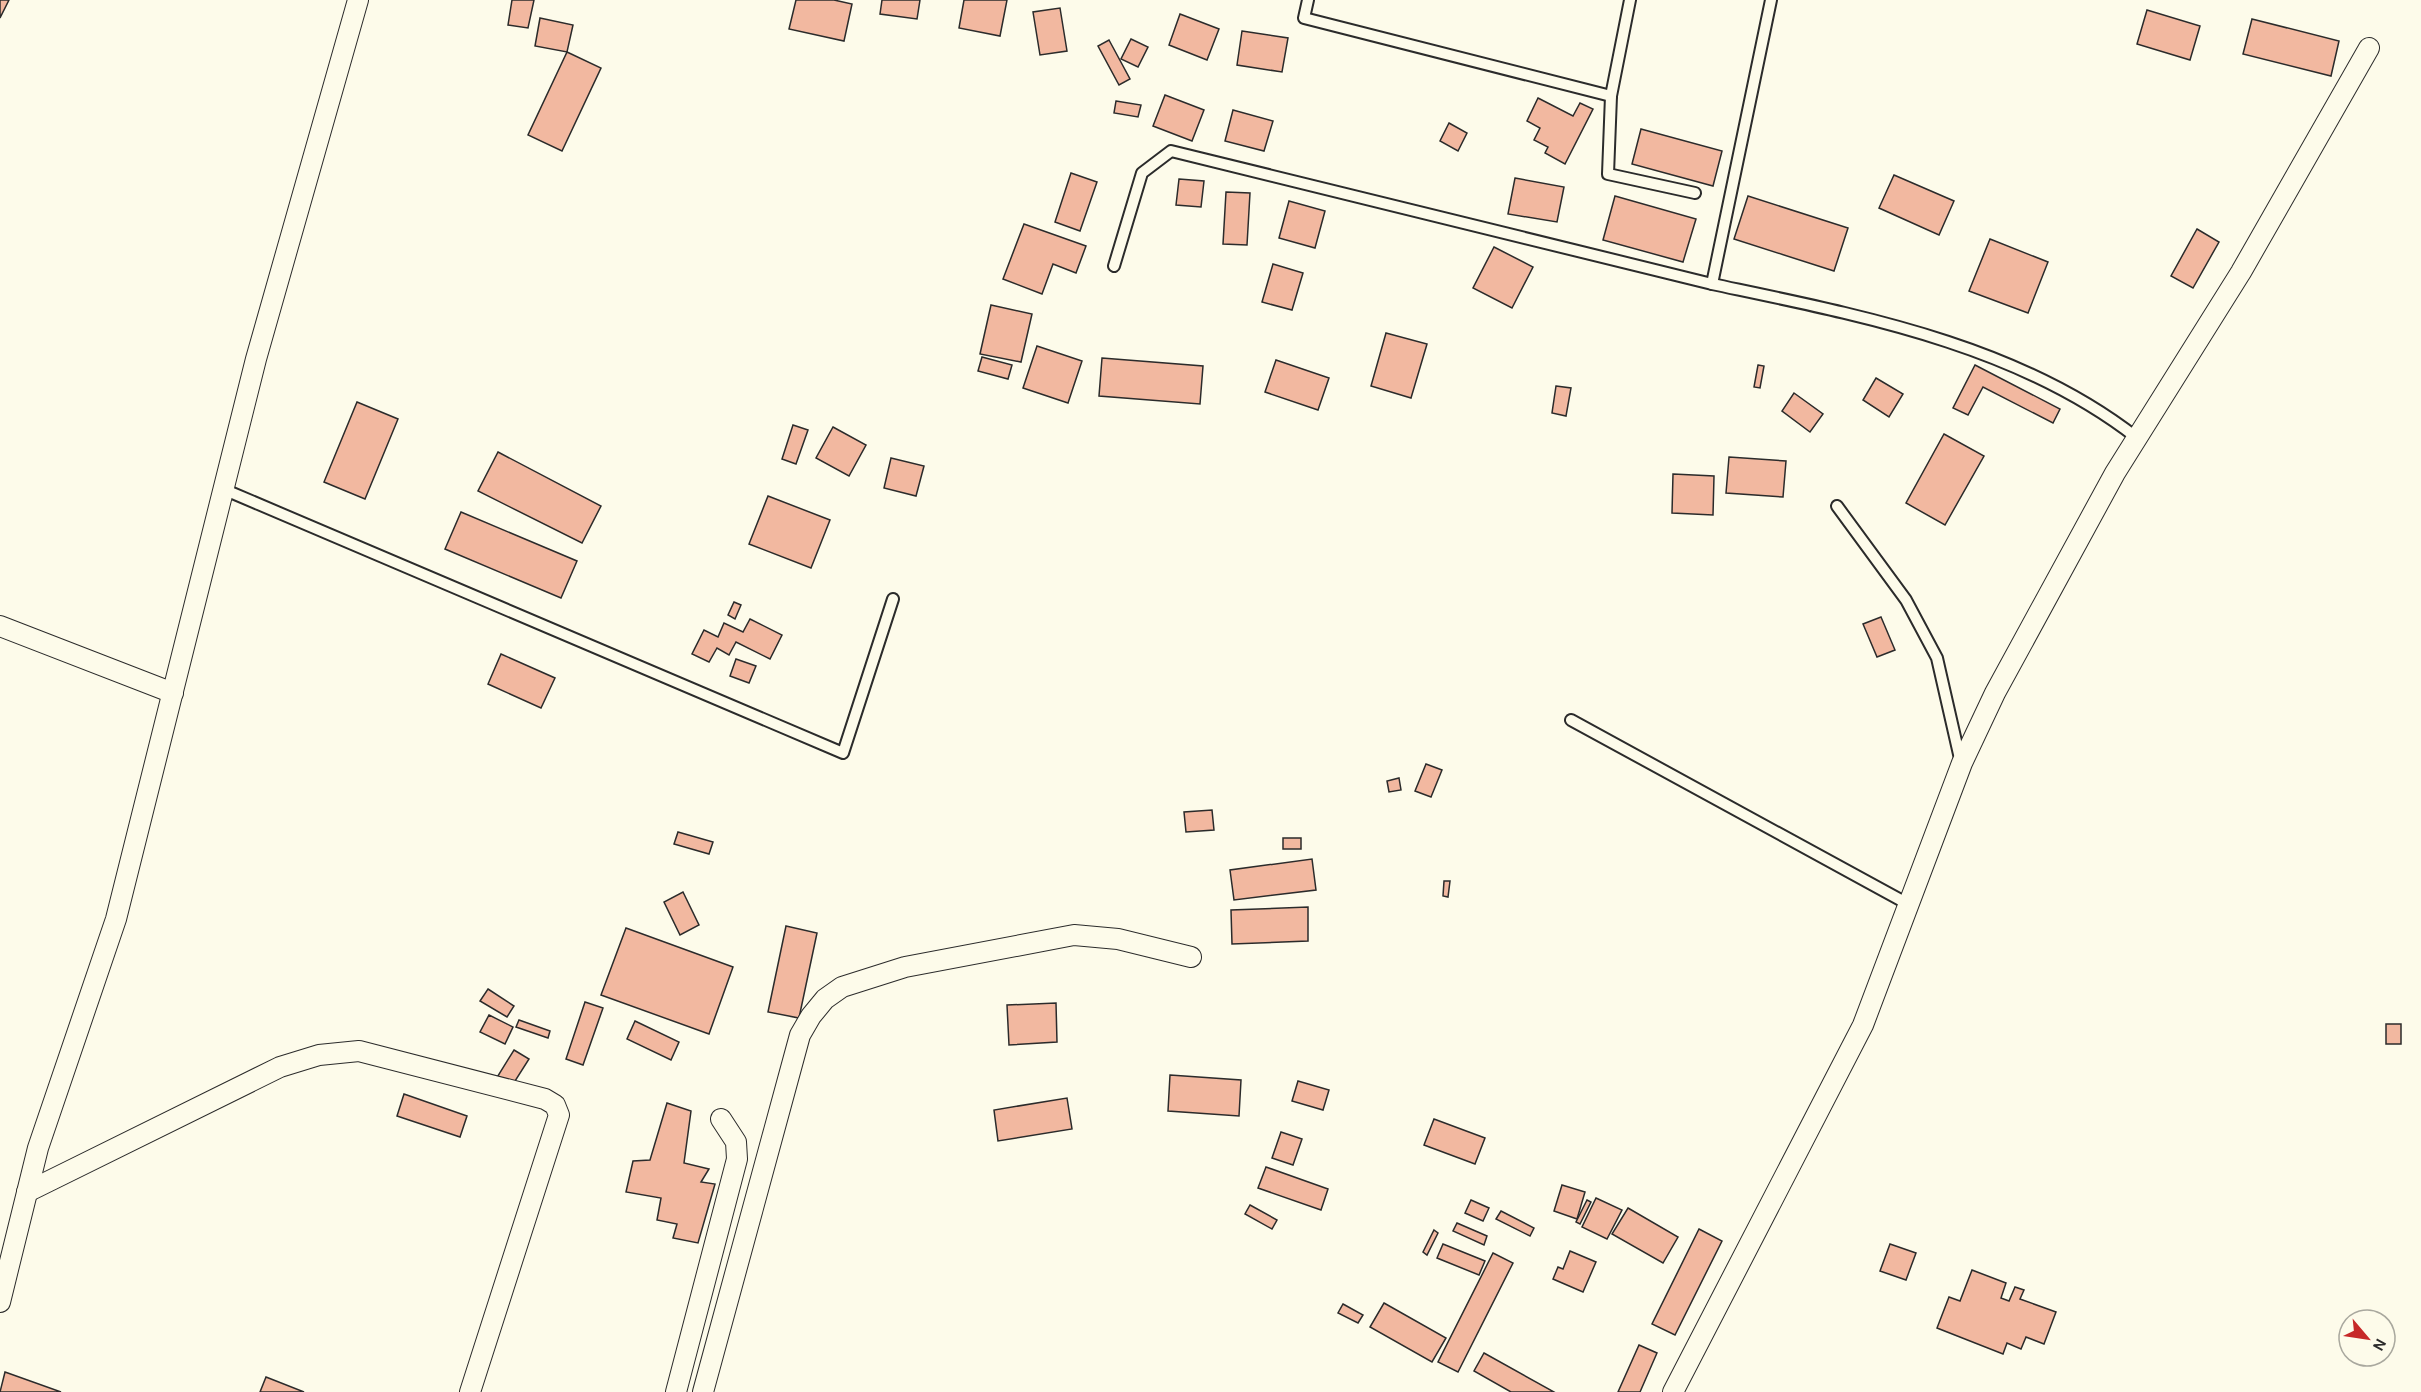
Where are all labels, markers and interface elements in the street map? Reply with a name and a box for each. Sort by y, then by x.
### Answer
north arrow [2337,1308,2397,1368]
text: N [2369,1335,2391,1355]

